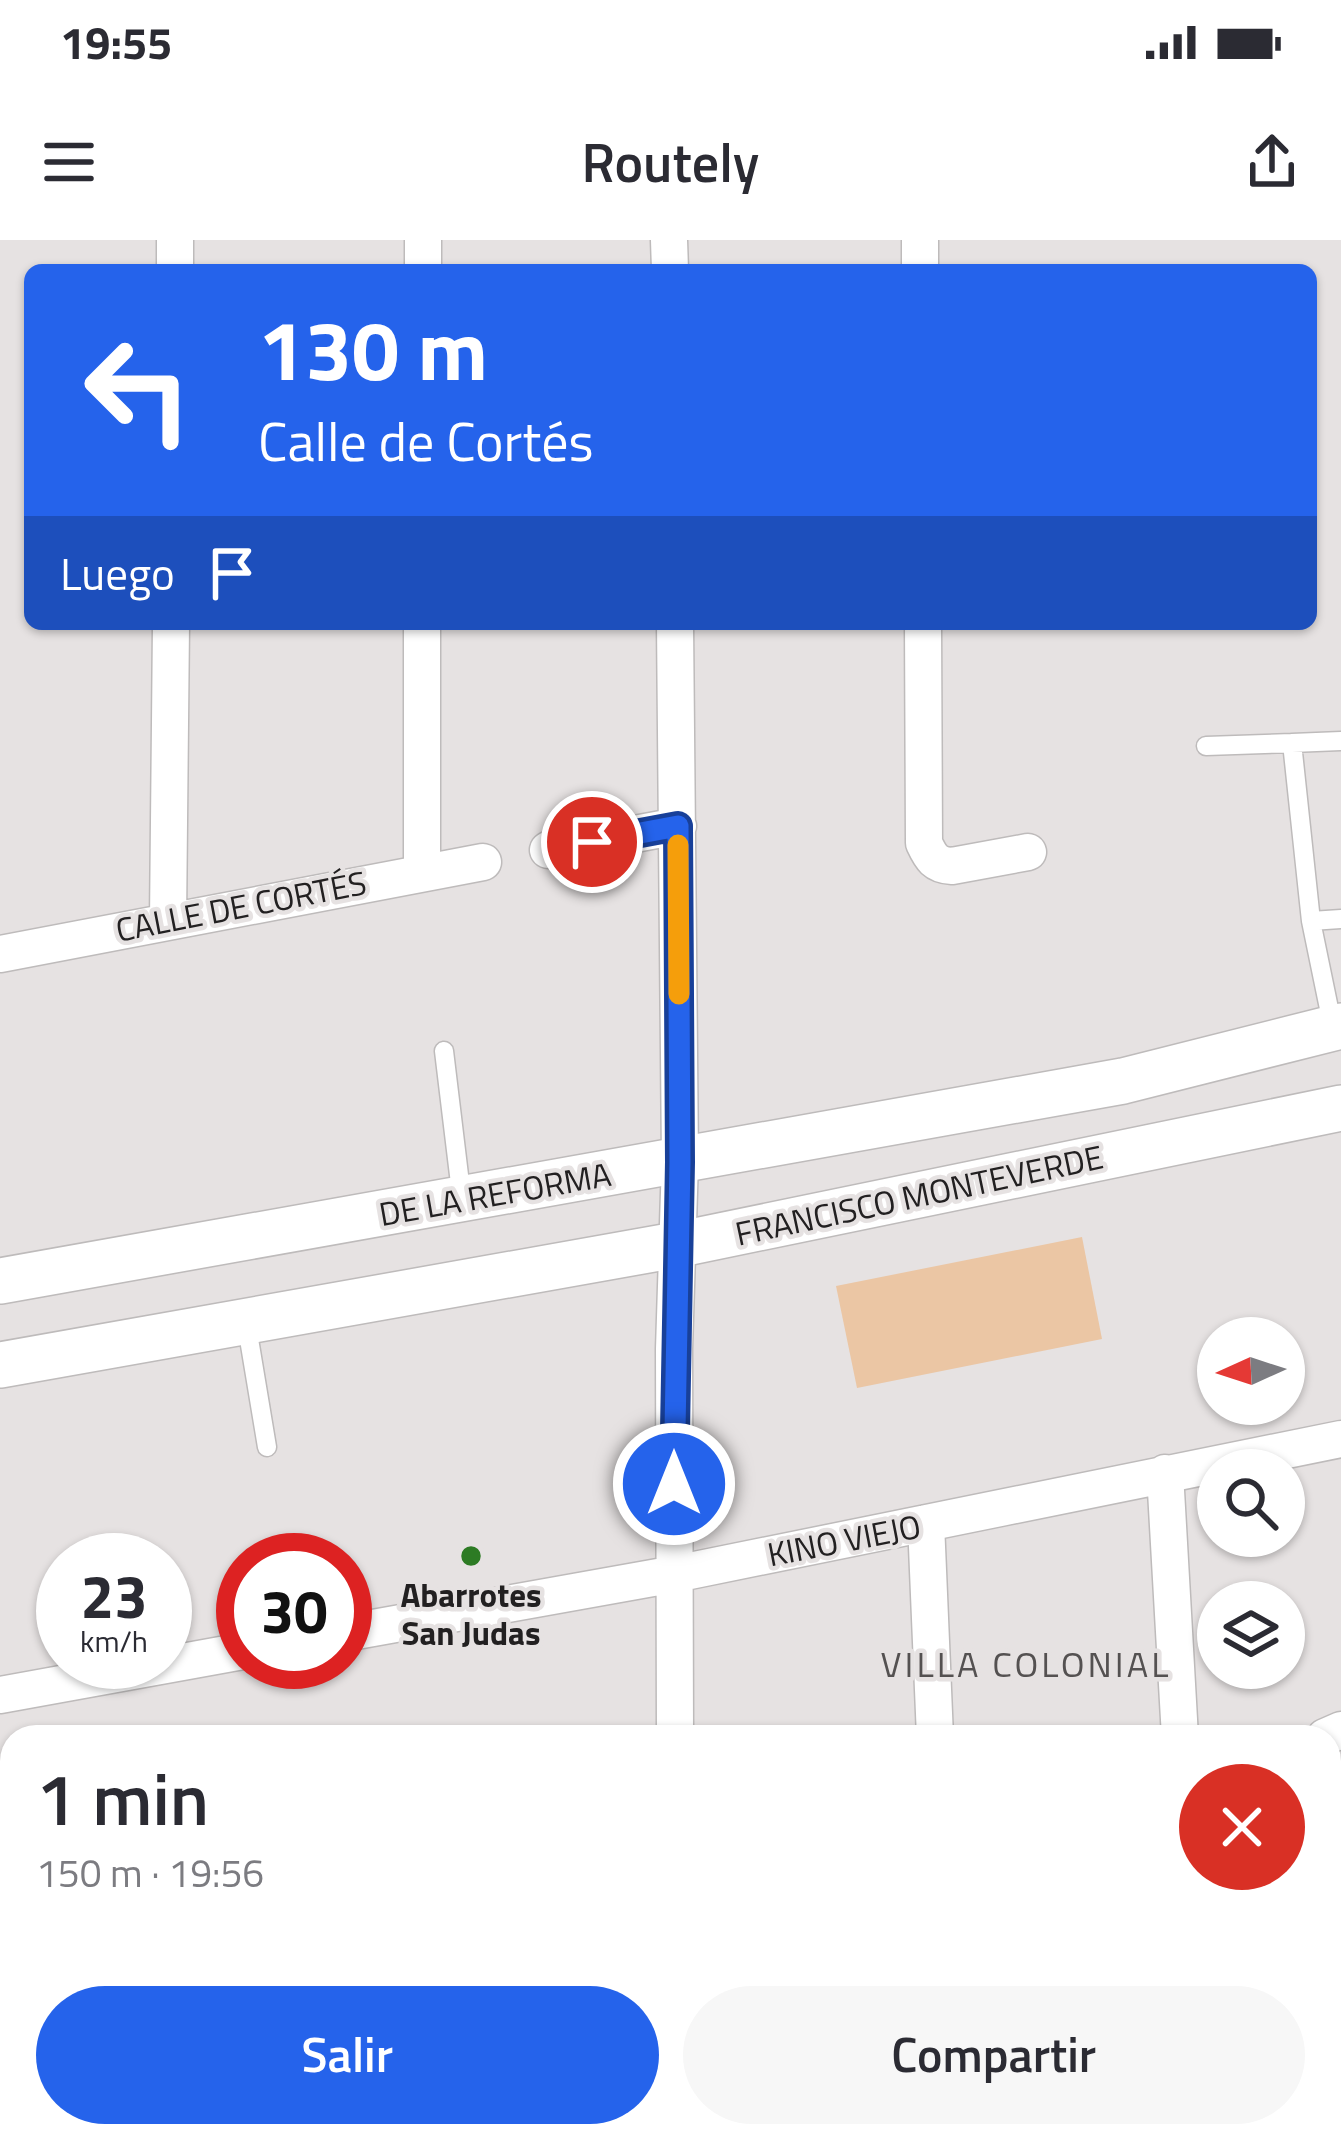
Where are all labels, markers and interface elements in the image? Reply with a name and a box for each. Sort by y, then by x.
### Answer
text: 19:55 [60,8,172,76]
text: Routely [582,121,759,203]
icon: menu [36,129,102,195]
icon: share [1239,129,1305,195]
text: 130 m [258,285,488,413]
icon: left [60,312,216,468]
text: Calle de Cortés [258,400,594,482]
text: Luego [60,539,175,607]
icon: arrive [199,540,265,606]
pin [541,791,643,893]
icon: arrive [559,809,625,875]
street label: CALLE DE CORTÉS [111,857,371,955]
street label: FRANCISCO MONTEVERDE [731,1132,1107,1258]
street label: DE LA REFORMA [375,1149,615,1239]
north arrow [1197,1317,1305,1425]
map controls [1197,1317,1305,1689]
position arrow [611,1421,737,1547]
button: search [1197,1449,1305,1557]
street label: KINO VIEJO [763,1501,925,1579]
speed limit sign: 30 [216,1533,372,1689]
marker: Abarrotes San Judas [458,1543,484,1569]
text: 23 [80,1550,148,1641]
place label: Abarrotes San Judas [400,1570,542,1658]
button: layers [1197,1581,1305,1689]
text: km/h [80,1618,148,1664]
district label: VILLA COLONIAL [881,1636,1171,1691]
text: 1 min [36,1743,209,1853]
button: close [1179,1764,1305,1890]
text: 150 m · 19:56 [36,1843,264,1902]
button: Salir [36,1986,659,2124]
button: Compartir [683,1986,1305,2124]

